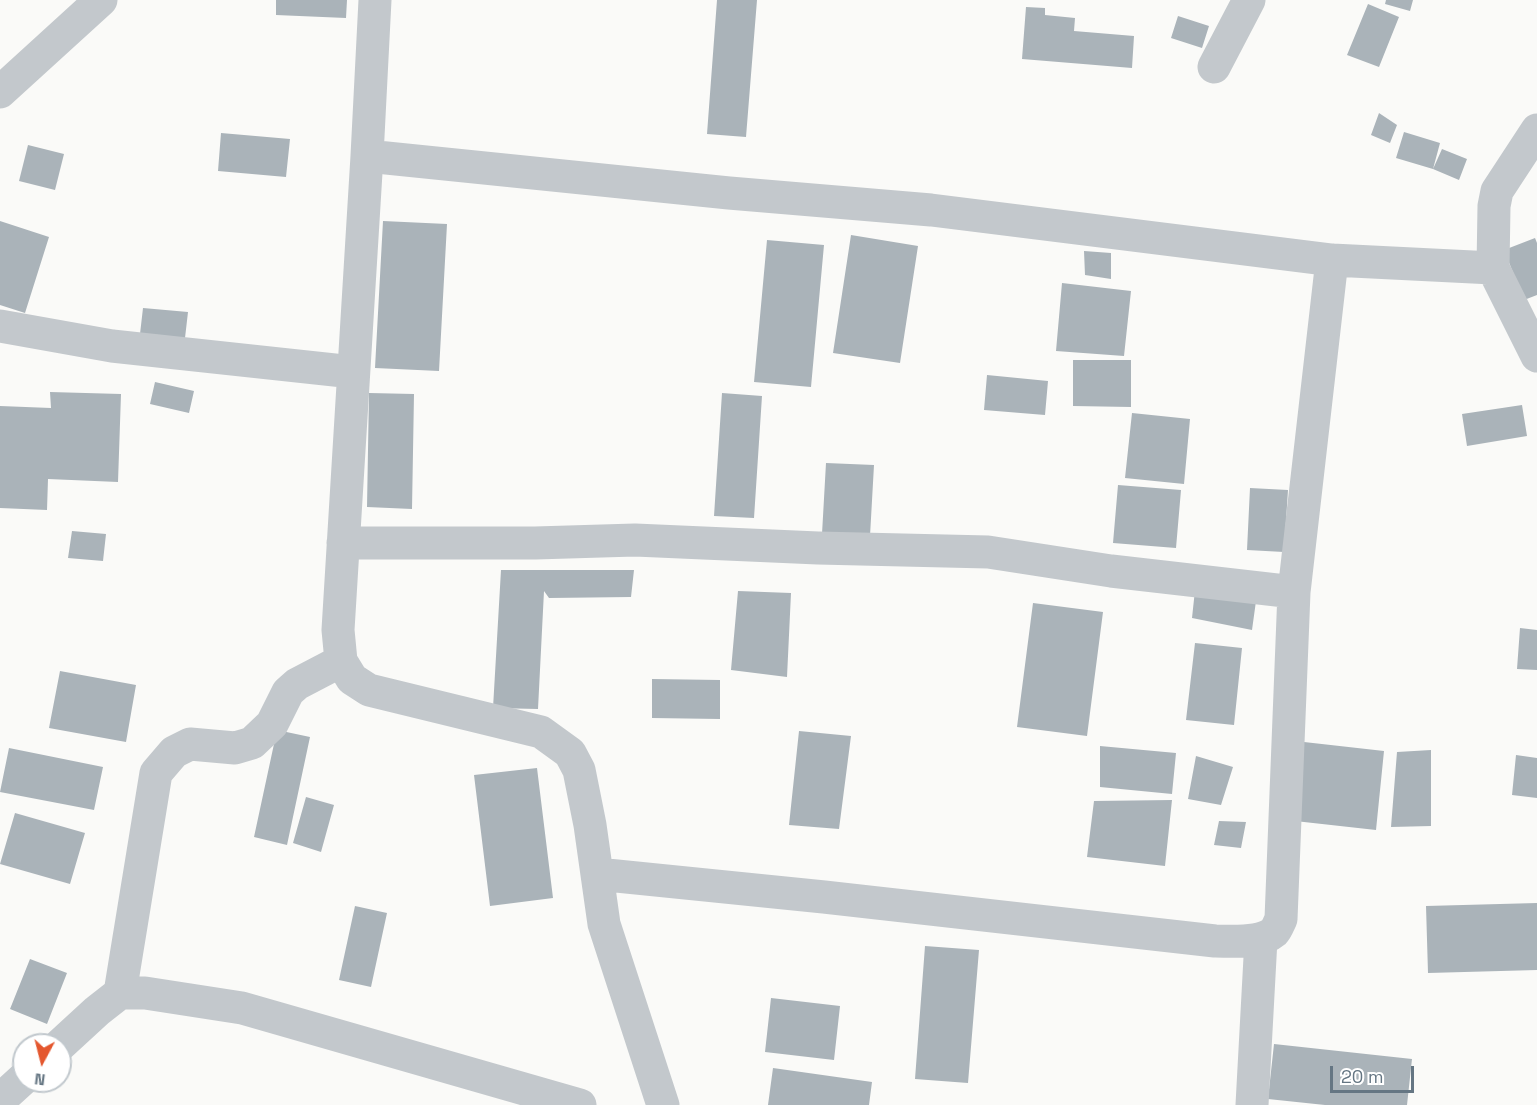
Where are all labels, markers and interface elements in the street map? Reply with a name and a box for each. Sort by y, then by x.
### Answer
north arrow [12,1033,72,1093]
scale bar [1333,1054,1417,1092]
text: 20 m [1341,1065,1384,1088]
text: N [33,1068,47,1090]

